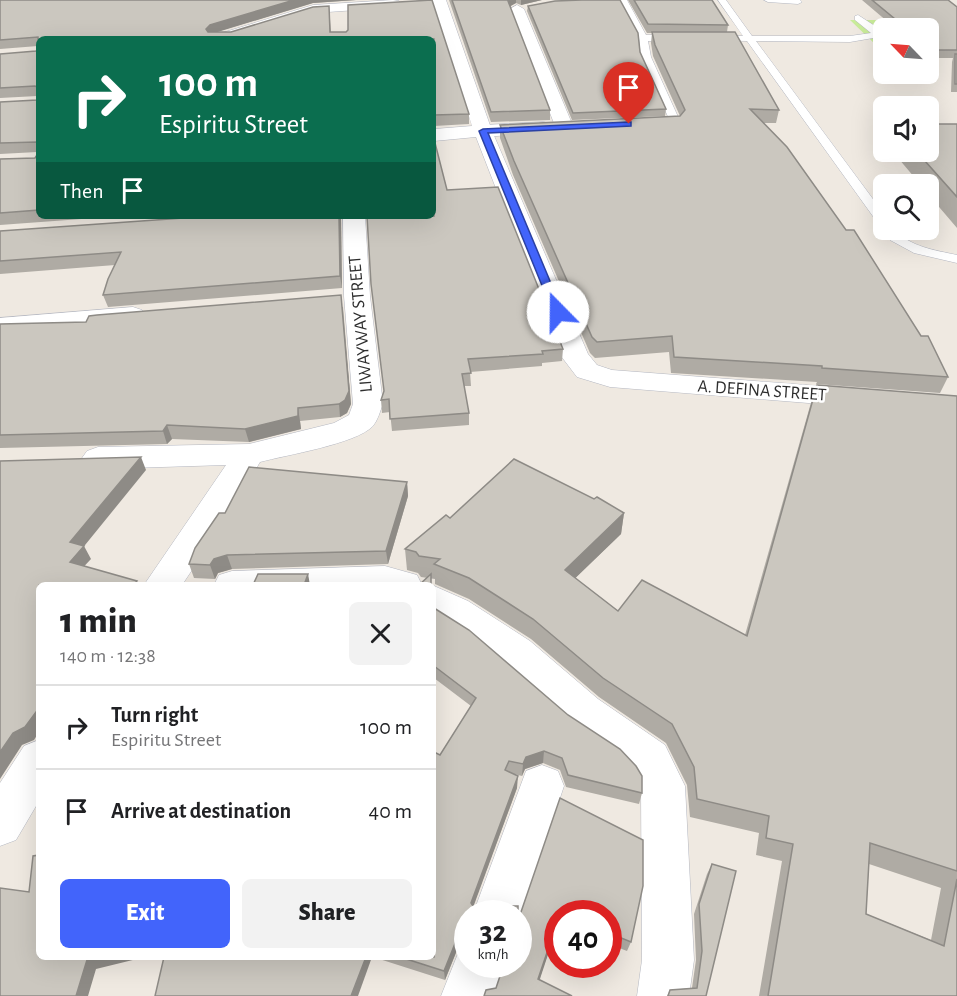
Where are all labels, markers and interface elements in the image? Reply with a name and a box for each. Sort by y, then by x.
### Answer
north arrow [873,18,939,84]
map controls [873,18,939,240]
icon: right [60,60,138,138]
text: 100 m [159,62,258,104]
pin [603,62,654,124]
icon: arrive [612,71,645,104]
button: sound [873,96,939,162]
text: Espiritu Street [159,111,308,138]
icon: arrive [116,174,149,207]
button: search [873,174,939,240]
text: Then [60,180,104,202]
street label: LIWAYWAY STREET [346,254,376,393]
position arrow [526,280,590,344]
street label: A. DEFINA STREET [697,378,827,405]
button: close [349,602,412,665]
text: 1 min [60,603,137,639]
text: 140 m · 12:38 [60,646,156,666]
text: Turn right [111,704,198,726]
icon: right [60,711,93,744]
text: 100 m [360,716,412,738]
text: Espiritu Street [111,730,221,750]
icon: arrive [60,795,93,828]
text: Arrive at destination [111,800,291,822]
text: 40 m [369,800,412,822]
button: Exit [60,879,230,948]
button: Share [242,879,412,948]
speed limit sign: 40 [544,900,622,978]
text: 32 [479,917,507,947]
text: km/h [478,947,508,962]

